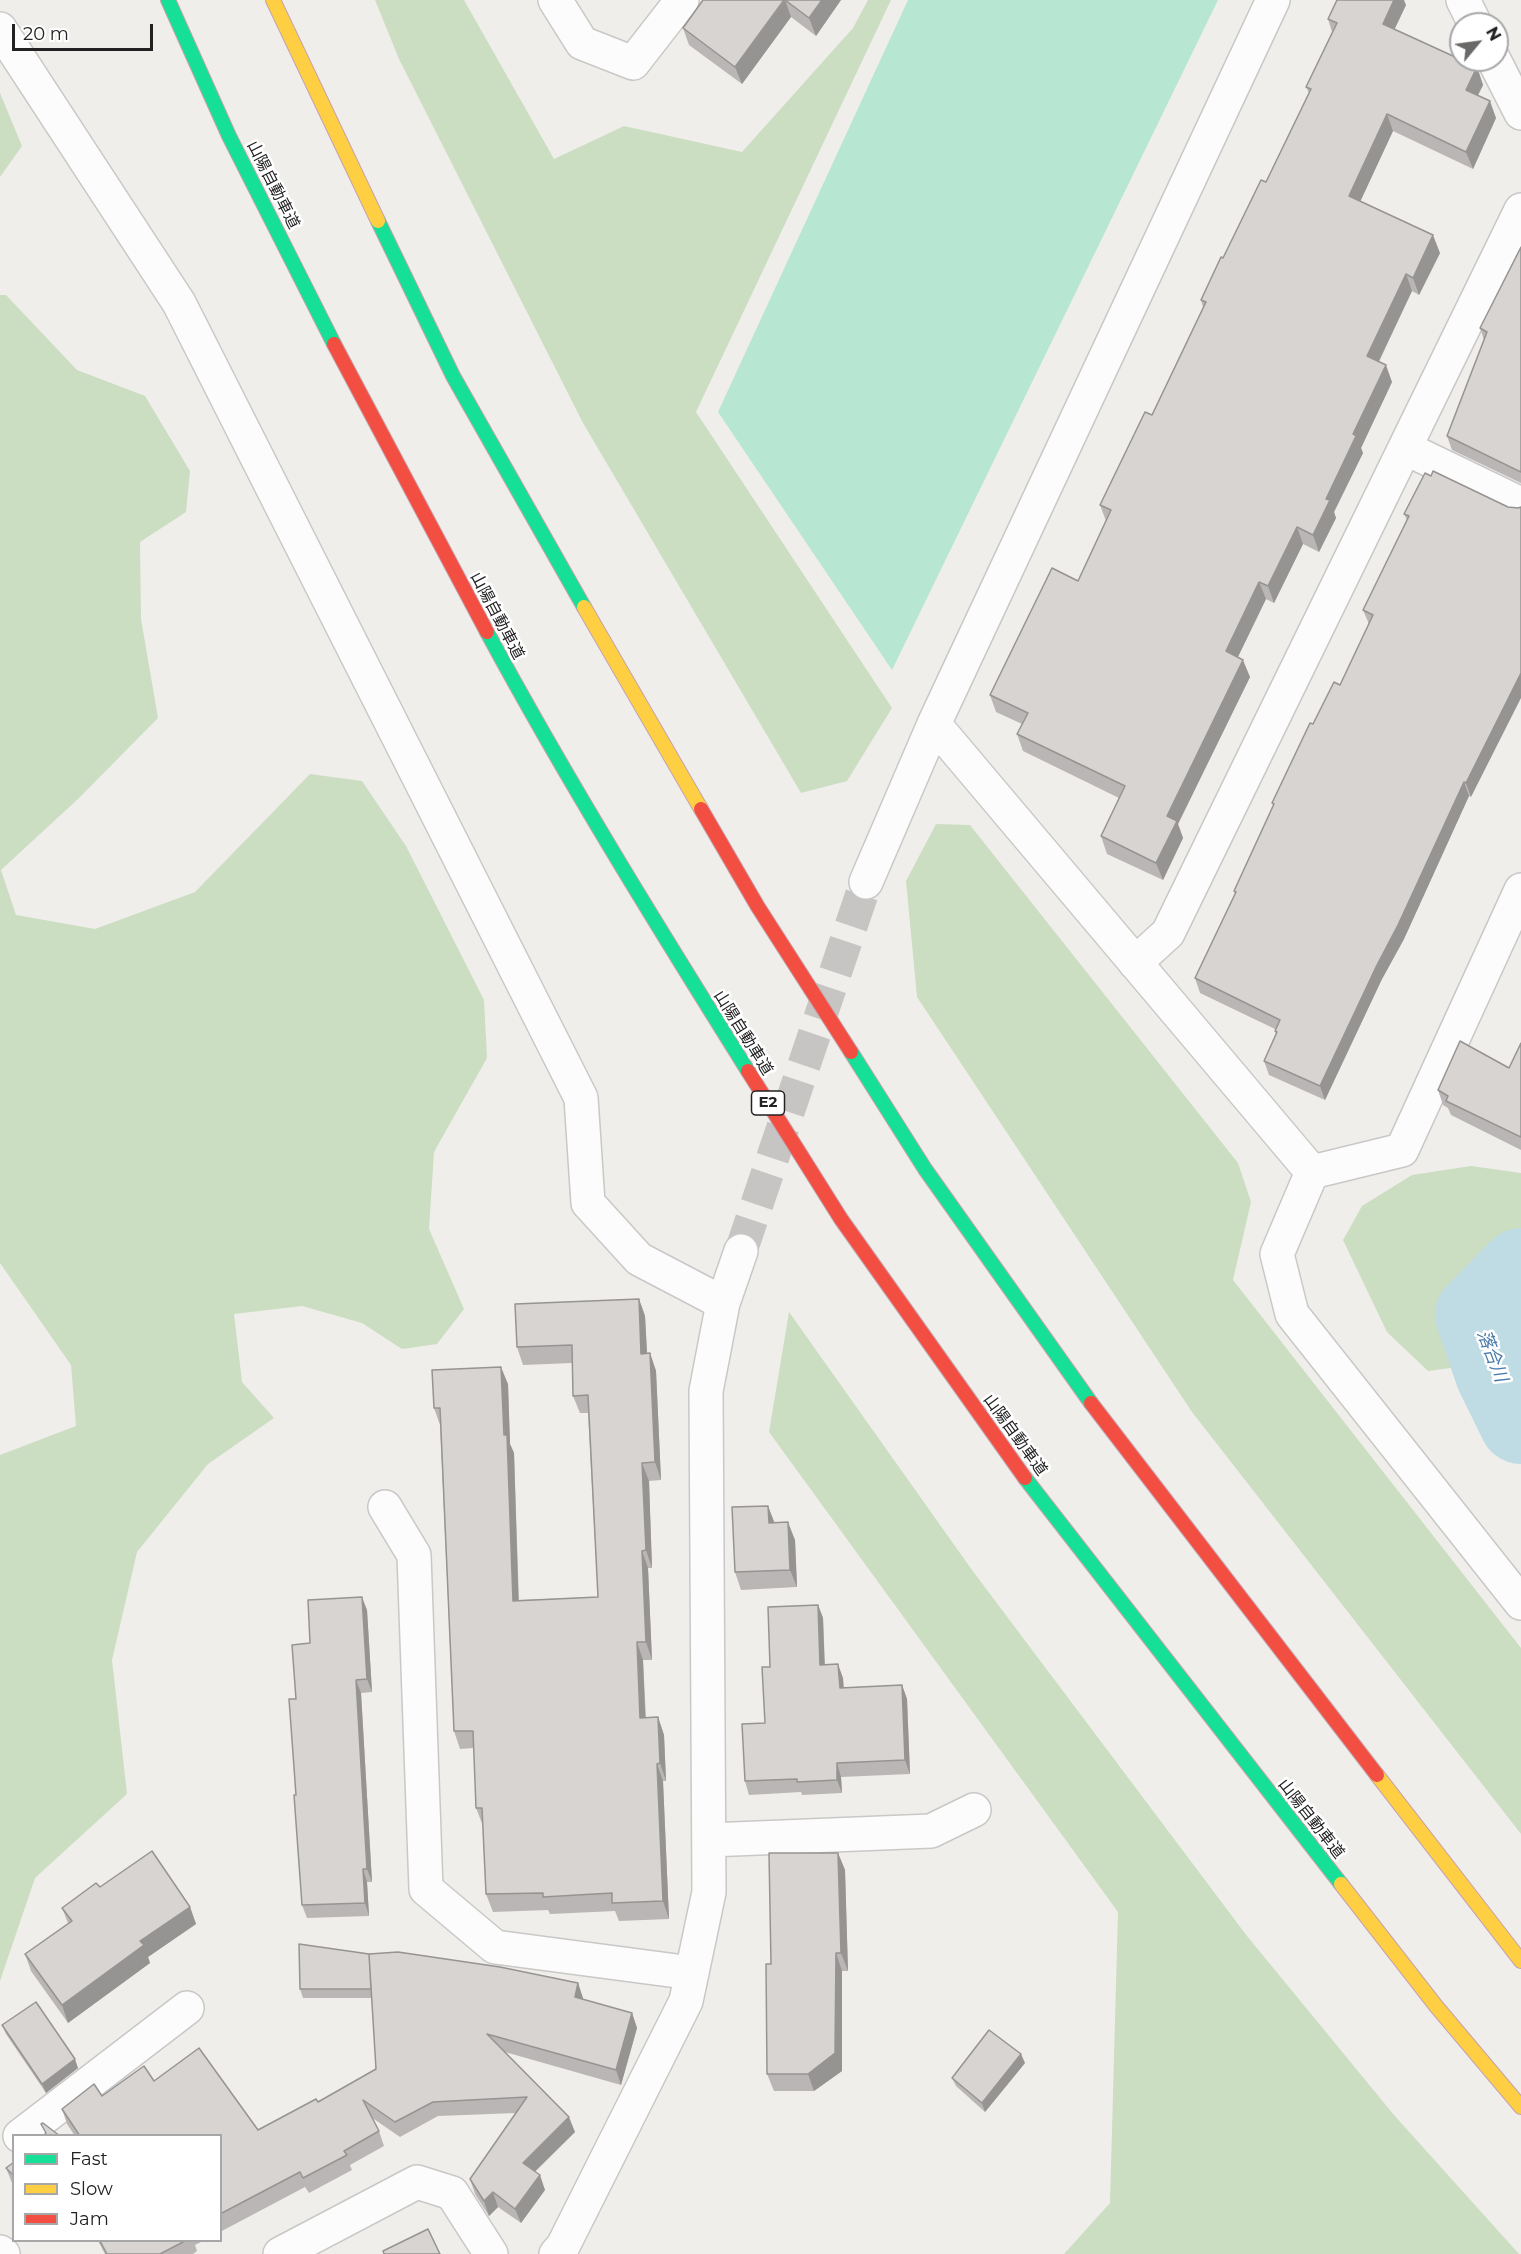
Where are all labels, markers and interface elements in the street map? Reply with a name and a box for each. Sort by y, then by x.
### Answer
scale bar [15,12,156,50]
north arrow [1449,12,1509,72]
text: 20 m [23,23,69,45]
text: N [1482,24,1505,44]
street label: 山陽自動車道 [243,138,303,232]
street label: 山陽自動車道 [466,569,528,663]
street label: 山陽自動車道 [709,987,777,1079]
road number: E2 [752,1091,784,1115]
water label: 落合川 [1472,1327,1512,1385]
street label: 山陽自動車道 [979,1391,1051,1479]
street label: 山陽自動車道 [1274,1775,1348,1863]
legend [12,2134,222,2242]
text: Fast [70,2148,108,2170]
text: Slow [70,2178,113,2200]
text: Jam [70,2208,109,2230]

